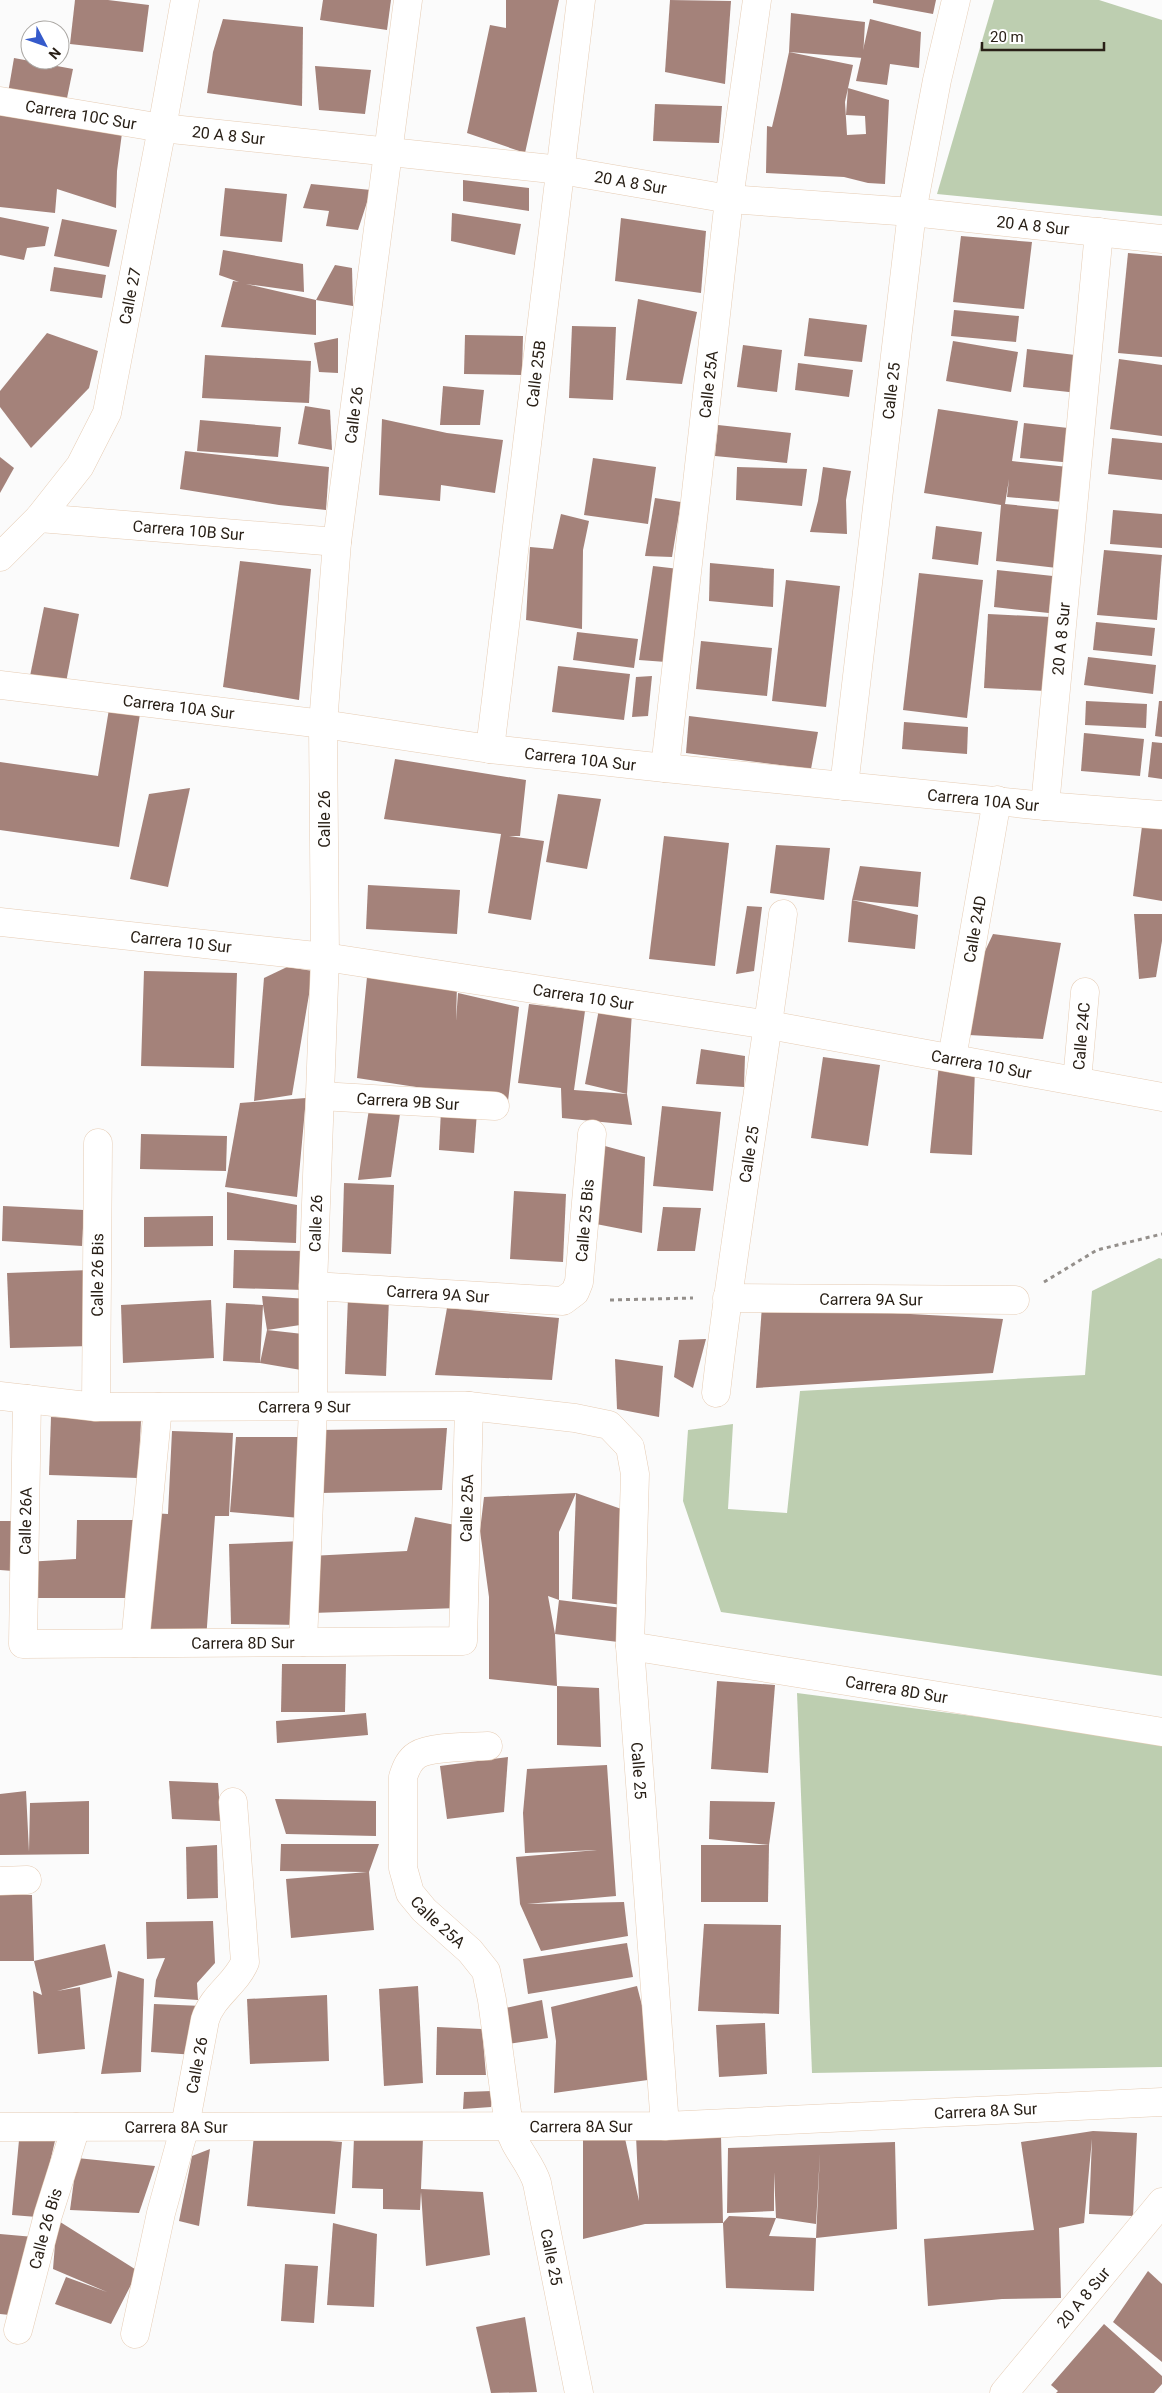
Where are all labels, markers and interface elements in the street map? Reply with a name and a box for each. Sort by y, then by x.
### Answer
north arrow [20,20,70,70]
scale bar [982,20,1104,52]
text: 20 m [990,28,1024,46]
text: N [46,45,64,63]
street label: Carrera 10C Sur [24,96,138,134]
street label: 20 A 8 Sur [191,122,266,149]
street label: 20 A 8 Sur [593,167,669,198]
street label: 20 A 8 Sur [996,212,1071,239]
street label: Calle 27 [115,266,145,326]
street label: Calle 25B [523,339,550,408]
street label: Calle 25A [695,349,722,419]
street label: Calle 25 [879,361,904,420]
street label: Calle 26 [341,385,367,445]
street label: Carrera 10B Sur [132,517,246,545]
street label: 20 A 8 Sur [1048,601,1074,676]
street label: Carrera 10A Sur [122,691,236,723]
street label: Carrera 10A Sur [523,744,638,775]
street label: Carrera 10A Sur [926,785,1040,815]
street label: Calle 26 [315,790,334,848]
street label: Calle 24D [960,894,990,964]
street label: Carrera 10 Sur [129,927,233,957]
street label: Carrera 10 Sur [531,980,635,1014]
street label: Calle 24C [1069,1002,1094,1071]
street label: Carrera 10 Sur [930,1046,1034,1083]
street label: Carrera 9B Sur [356,1089,460,1114]
street label: Calle 25 [735,1125,763,1184]
street label: Calle 25 Bis [572,1178,598,1263]
street label: Calle 26 [305,1194,326,1252]
street label: Calle 26 Bis [88,1233,107,1317]
street label: Carrera 9A Sur [386,1281,490,1307]
street label: Carrera 9A Sur [819,1290,923,1309]
street label: Carrera 9 Sur [258,1397,351,1417]
street label: Calle 25A [457,1473,477,1542]
street label: Calle 26A [15,1486,36,1555]
street label: Carrera 8D Sur [191,1633,295,1653]
street label: Carrera 8D Sur [844,1672,950,1707]
street label: Calle 25 [627,1741,650,1800]
street label: Calle 25A [406,1892,469,1953]
street label: Calle 26 [182,2035,212,2095]
street label: Carrera 8A Sur [934,2099,1038,2123]
street label: Carrera 8A Sur [529,2117,633,2136]
street label: Carrera 8A Sur [124,2118,228,2137]
street label: Calle 26 Bis [25,2186,66,2271]
street label: Calle 25 [536,2227,566,2287]
street label: 20 A 8 Sur [1053,2263,1114,2332]

